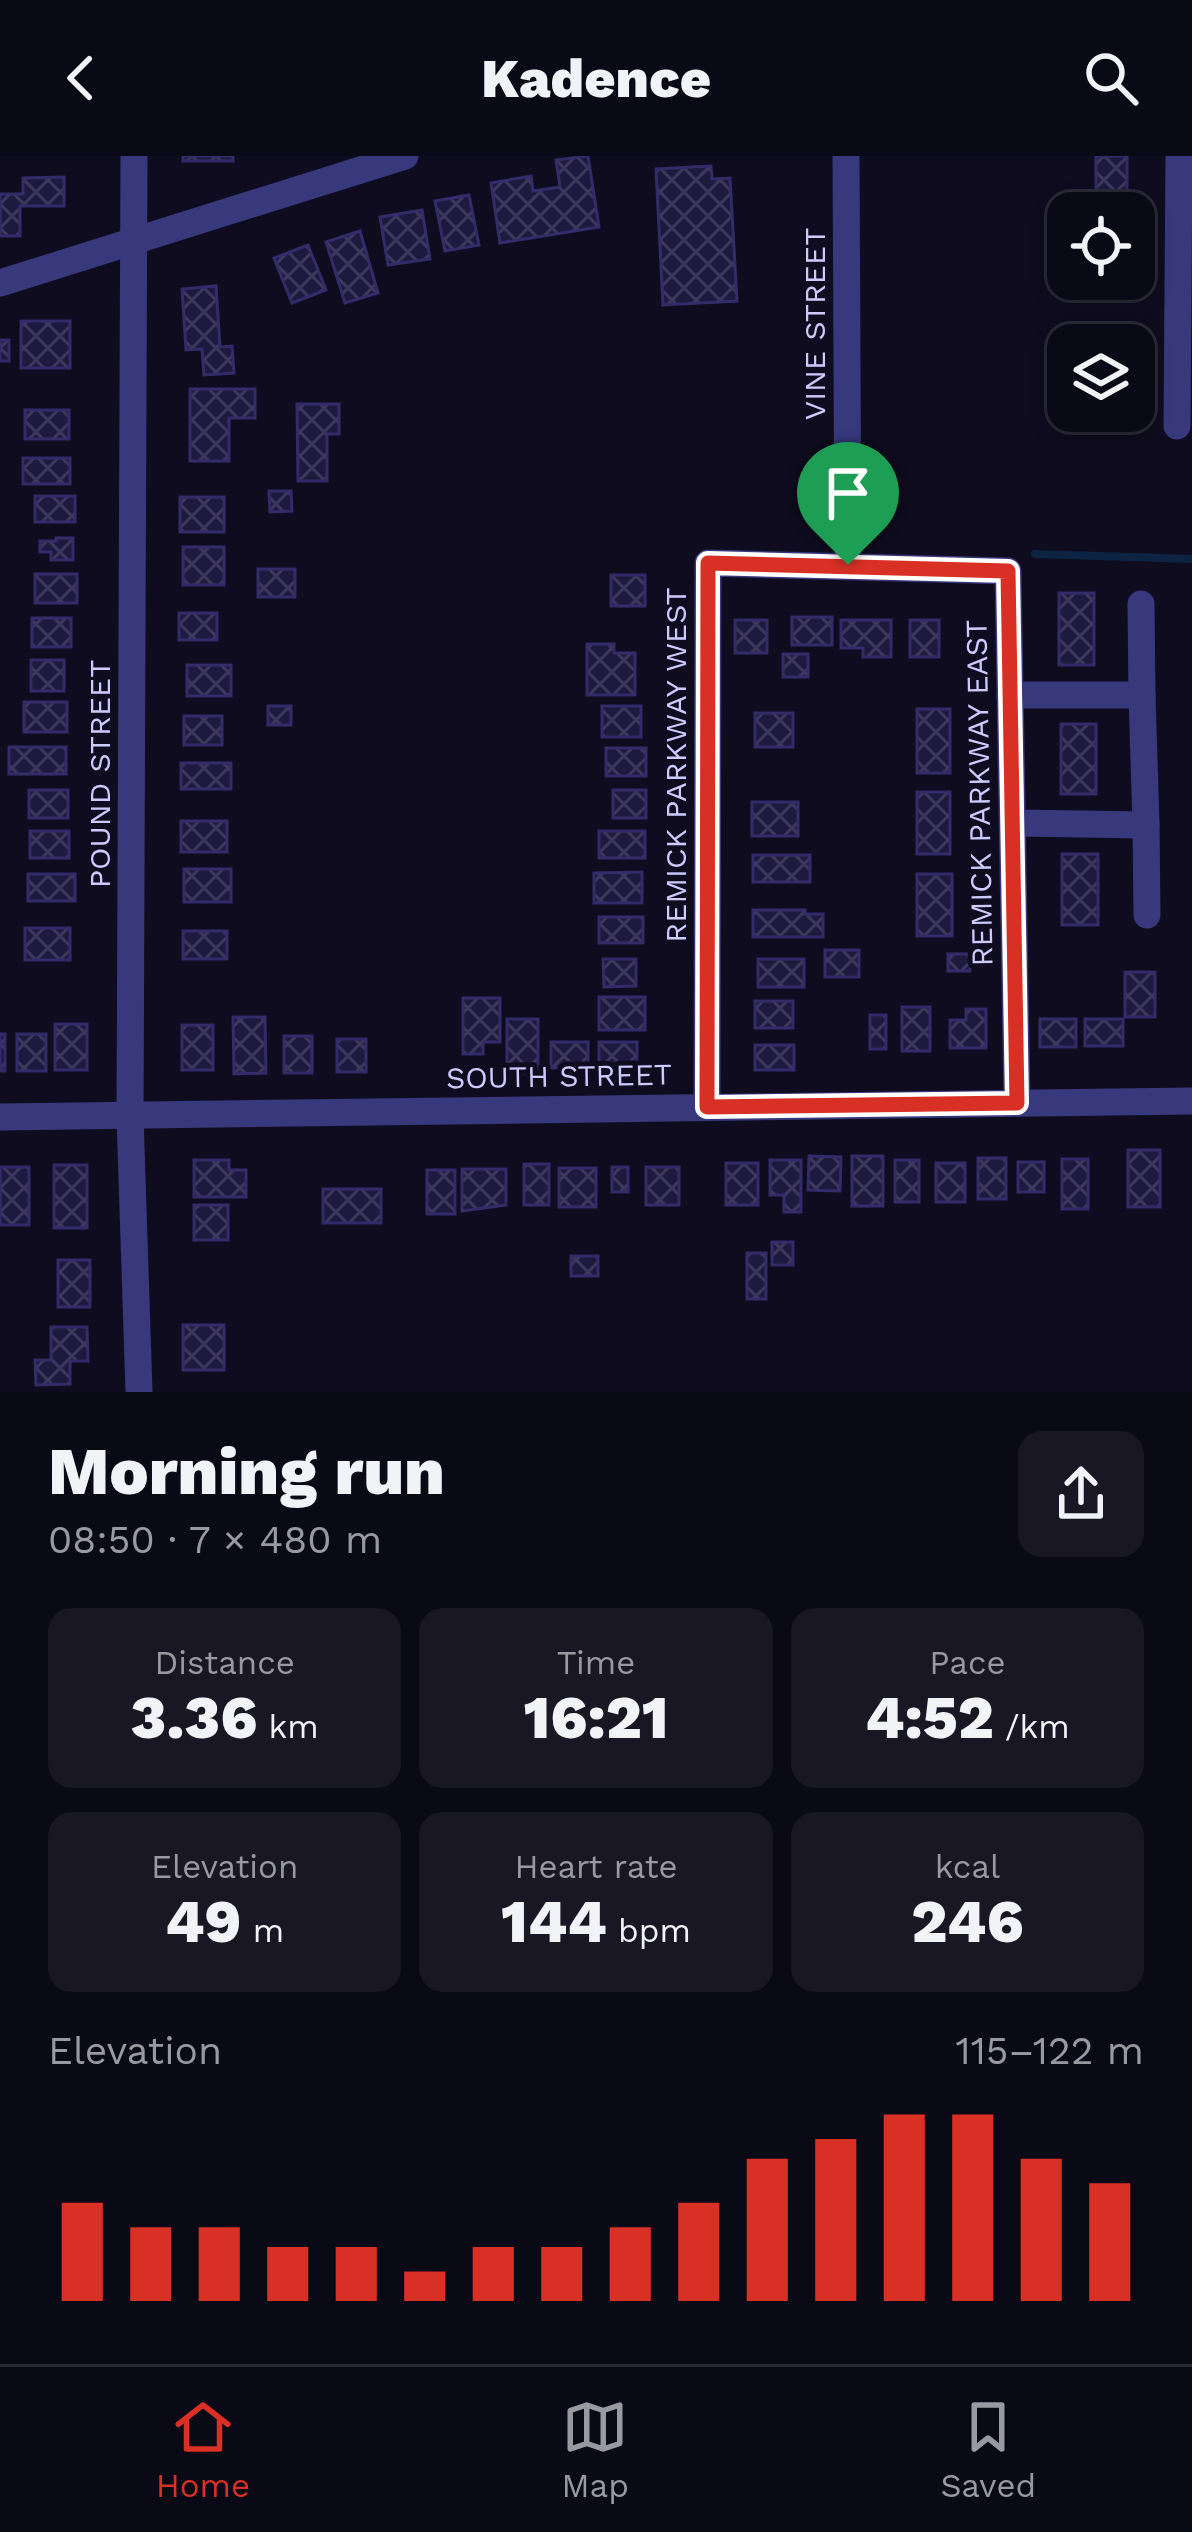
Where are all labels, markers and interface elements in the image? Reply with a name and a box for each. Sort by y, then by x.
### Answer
icon: back [48,45,114,111]
icon: search [1078,45,1144,111]
text: Kadence [481,47,711,110]
map controls [1047,192,1155,432]
button: locate [1047,192,1155,300]
street label: VINE STREET [797,228,832,420]
button: layers [1047,324,1155,432]
pin [797,442,899,565]
icon: arrive [815,460,881,526]
street label: REMICK PARKWAY WEST [658,587,693,943]
street label: REMICK PARKWAY EAST [958,619,1000,967]
street label: POUND STREET [82,660,117,888]
street label: SOUTH STREET [446,1057,672,1095]
button: share [1018,1431,1144,1557]
text: Morning run [48,1433,445,1510]
text: 08:50 · 7 × 480 m [48,1517,382,1562]
text: Distance [155,1643,295,1682]
text: Time [557,1643,635,1682]
text: Pace [929,1643,1006,1682]
text: 3.36 [131,1682,257,1753]
text: 16:21 [524,1682,668,1753]
text: 4:52 [865,1682,994,1753]
text: km [257,1707,319,1746]
text: /km [994,1707,1070,1746]
text: Elevation [151,1847,298,1886]
text: Heart rate [514,1847,678,1886]
text: kcal [935,1847,1000,1886]
text: 49 [165,1886,242,1957]
text: 144 [501,1886,607,1957]
text: 246 [911,1886,1024,1957]
text: m [242,1911,284,1950]
text: bpm [607,1911,691,1950]
text: Elevation [48,2028,222,2073]
text: 115–122 m [955,2028,1144,2073]
tab: Home [156,2394,250,2505]
tab: Map [562,2394,629,2505]
tab: Saved [940,2394,1036,2505]

